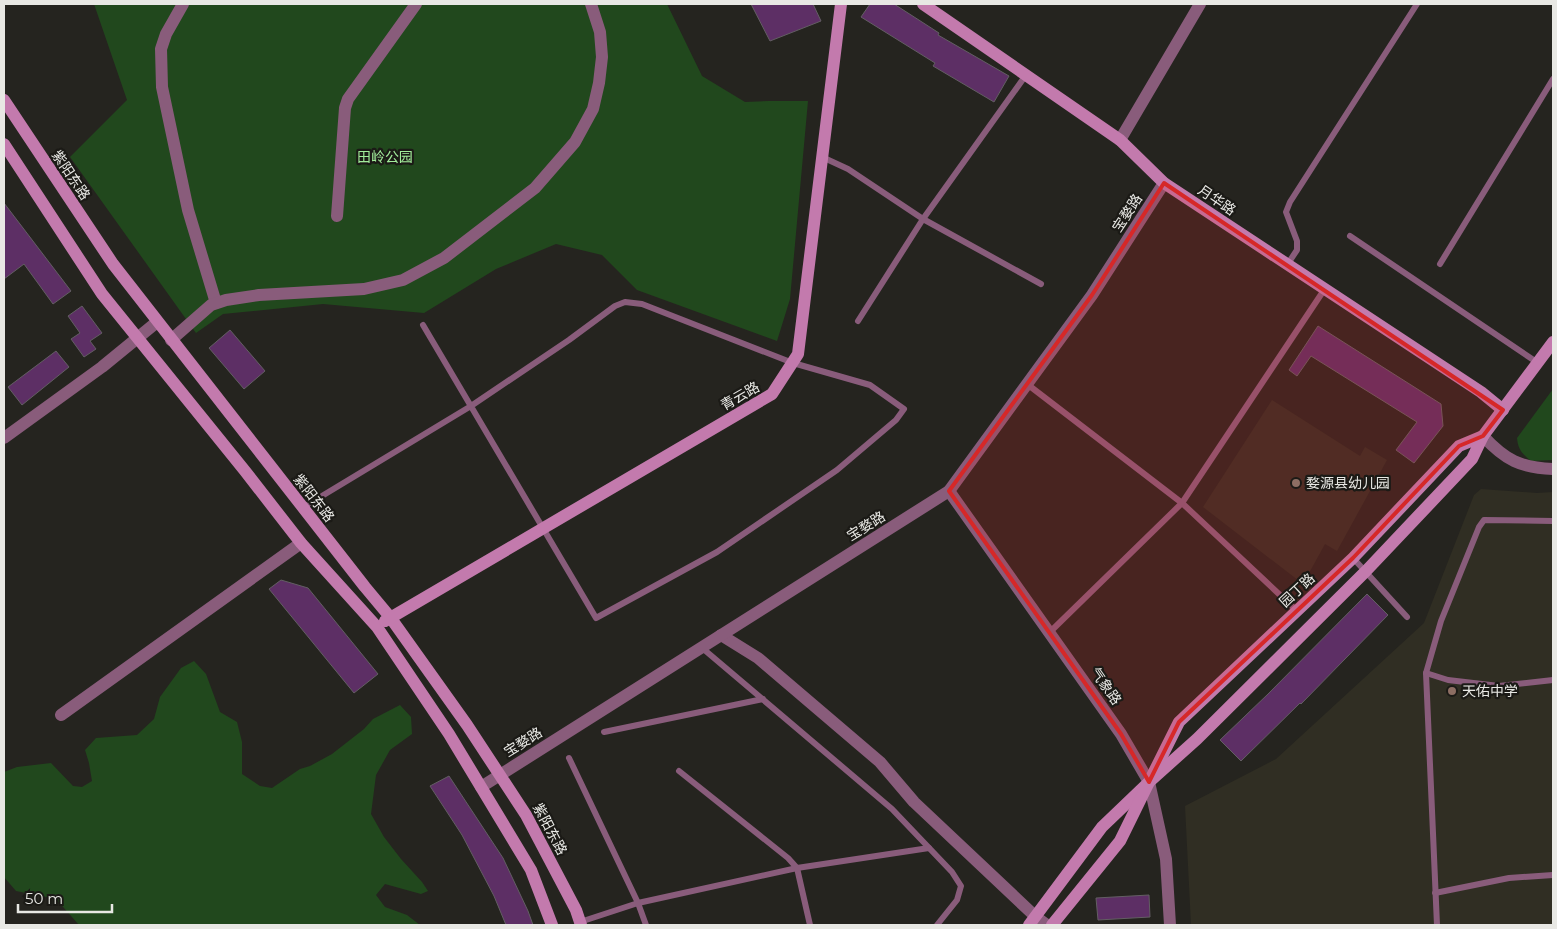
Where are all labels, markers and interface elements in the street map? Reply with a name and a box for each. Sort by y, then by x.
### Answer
street label: 紫阳东路 [48,147,94,203]
park label: 田岭公园 [357,148,413,166]
street label: 月华路 [1195,181,1239,219]
street label: 宝婺路 [1108,190,1146,236]
street label: 青云路 [717,378,763,414]
street label: 紫阳东路 [290,470,338,526]
place label: 婺源县幼儿园 [1306,474,1390,492]
marker: 婺源县幼儿园 [1290,477,1302,489]
street label: 宝婺路 [843,507,889,545]
street label: 园丁路 [1276,569,1318,611]
street label: 气象路 [1087,664,1125,708]
place label: 天佑中学 [1462,682,1518,700]
marker: 天佑中学 [1446,685,1458,697]
street label: 宝婺路 [500,723,546,761]
street label: 紫阳东路 [529,800,571,858]
scale bar [18,882,111,914]
text: 50 m [25,889,63,908]

